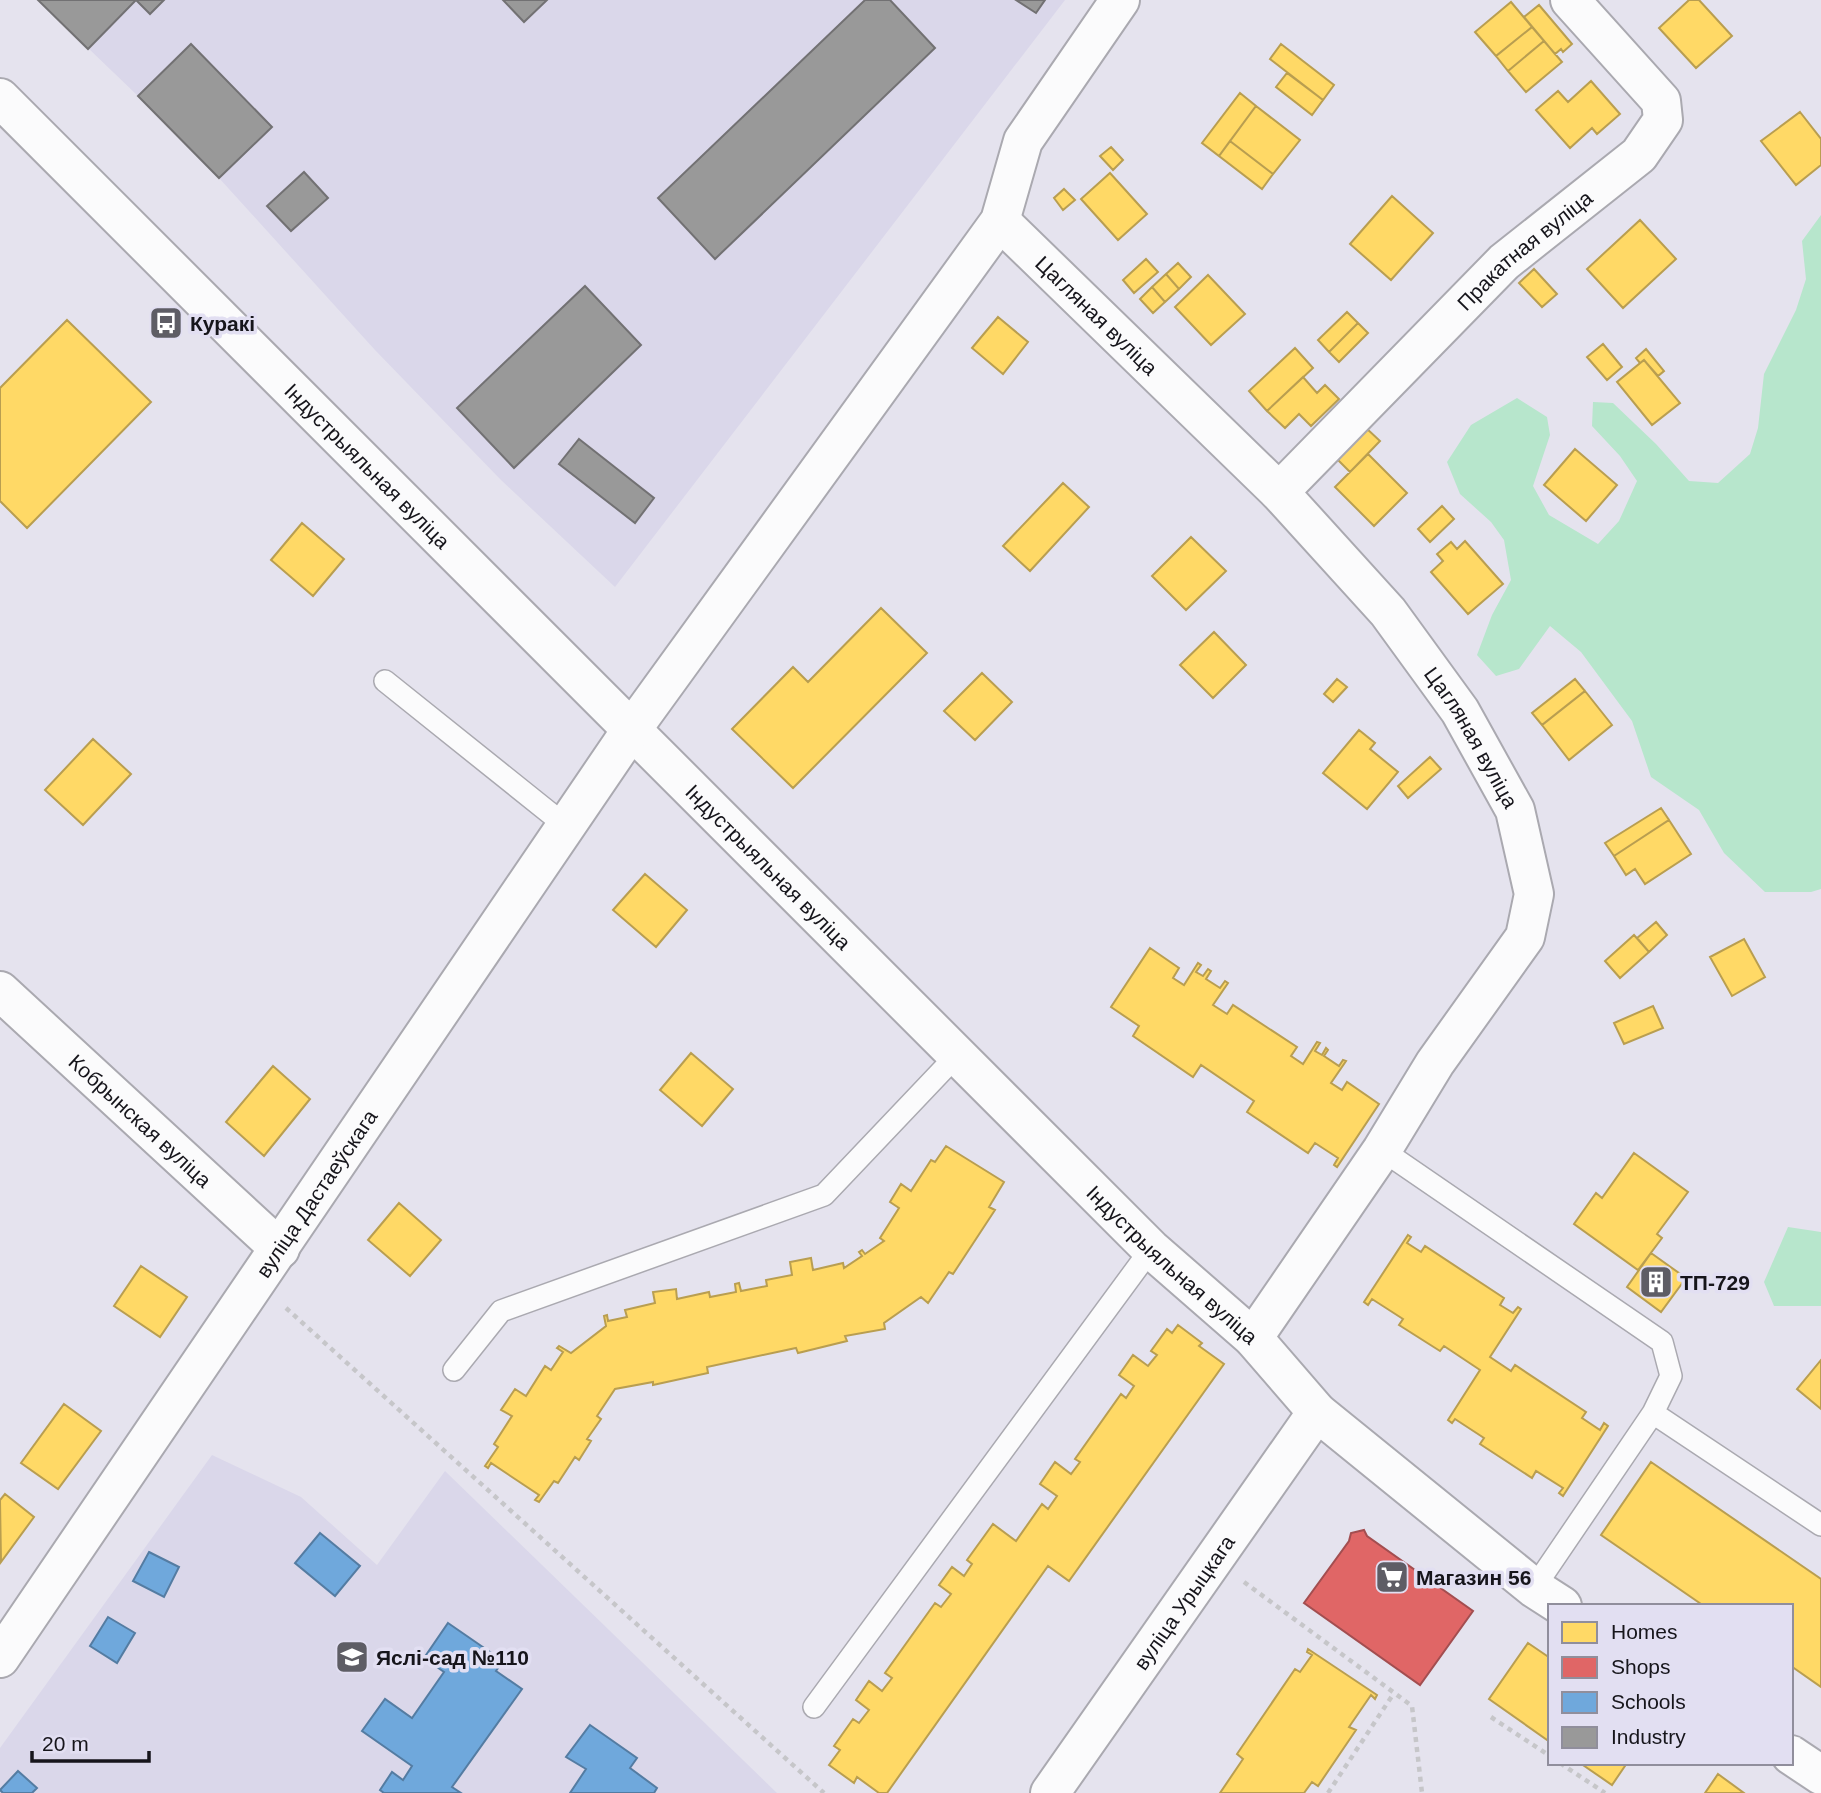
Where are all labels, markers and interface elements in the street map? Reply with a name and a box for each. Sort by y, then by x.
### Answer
street label: Пракатная вуліца [1452,185,1597,315]
street label: Цагляная вуліца [1031,251,1163,379]
bus stop icon: Куракі [147,304,185,342]
place label: Куракі [190,312,255,335]
street label: Індустрыяльная вуліца [281,379,455,553]
street label: Цагляная вуліца [1420,662,1523,812]
street label: Індустрыяльная вуліца [682,780,856,954]
street label: Кобрынская вуліца [65,1049,216,1192]
street label: вуліца Дастаеўскага [251,1105,381,1282]
street label: Індустрыяльная вуліца [1082,1180,1263,1349]
building icon: ТП-729 [1637,1263,1675,1301]
place label: ТП-729 [1680,1271,1750,1294]
street label: вуліца Урыцкага [1129,1530,1239,1674]
supermarket icon: Магазин 56 [1373,1558,1411,1596]
place label: Магазин 56 [1416,1566,1531,1589]
legend [1548,1604,1793,1765]
text: Homes [1611,1620,1678,1643]
school or university icon: Яслі-сад №110 [333,1638,371,1676]
place label: Яслі-сад №110 [376,1646,529,1669]
text: Shops [1611,1655,1671,1678]
text: Schools [1611,1690,1686,1713]
scale bar [32,1720,149,1764]
text: Industry [1611,1725,1686,1748]
text: 20 m [42,1732,89,1755]

